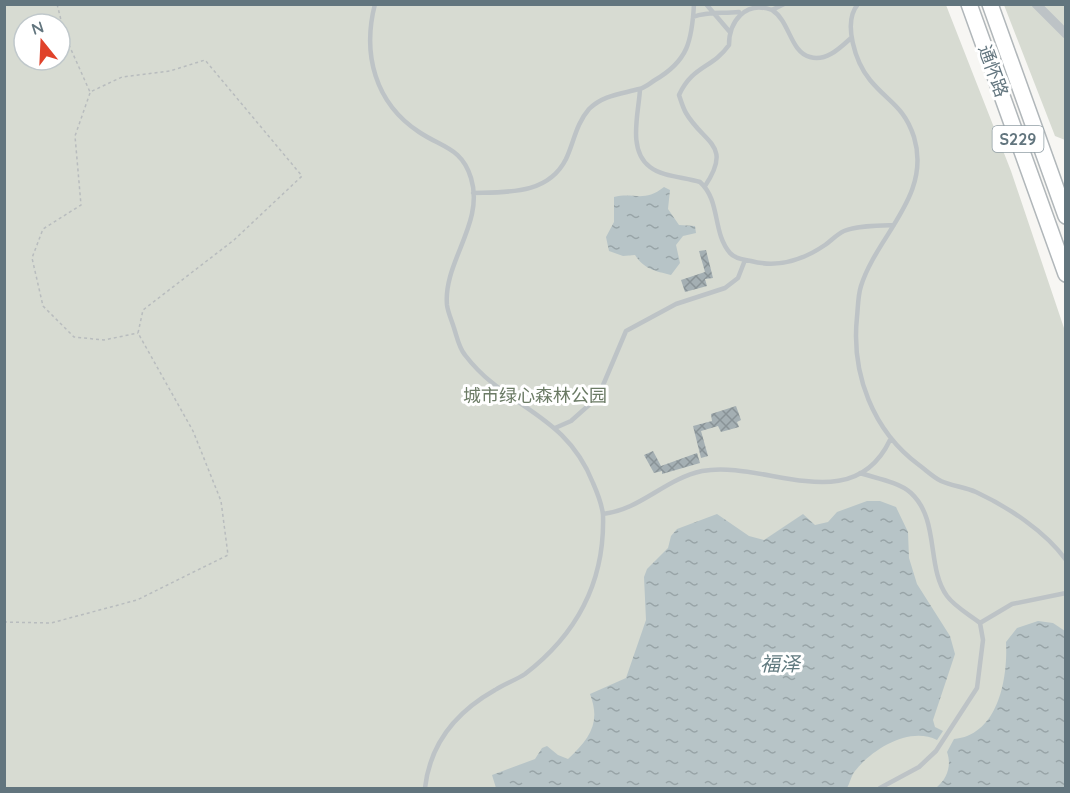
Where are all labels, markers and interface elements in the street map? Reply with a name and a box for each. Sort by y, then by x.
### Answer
north arrow [12,12,72,72]
text: N [29,16,46,39]
street label: 通怀路 [973,42,1014,100]
road number: S229 [992,126,1044,152]
park label: 城市绿心森林公园 [463,384,607,407]
water label: 福泽 [760,651,802,676]

